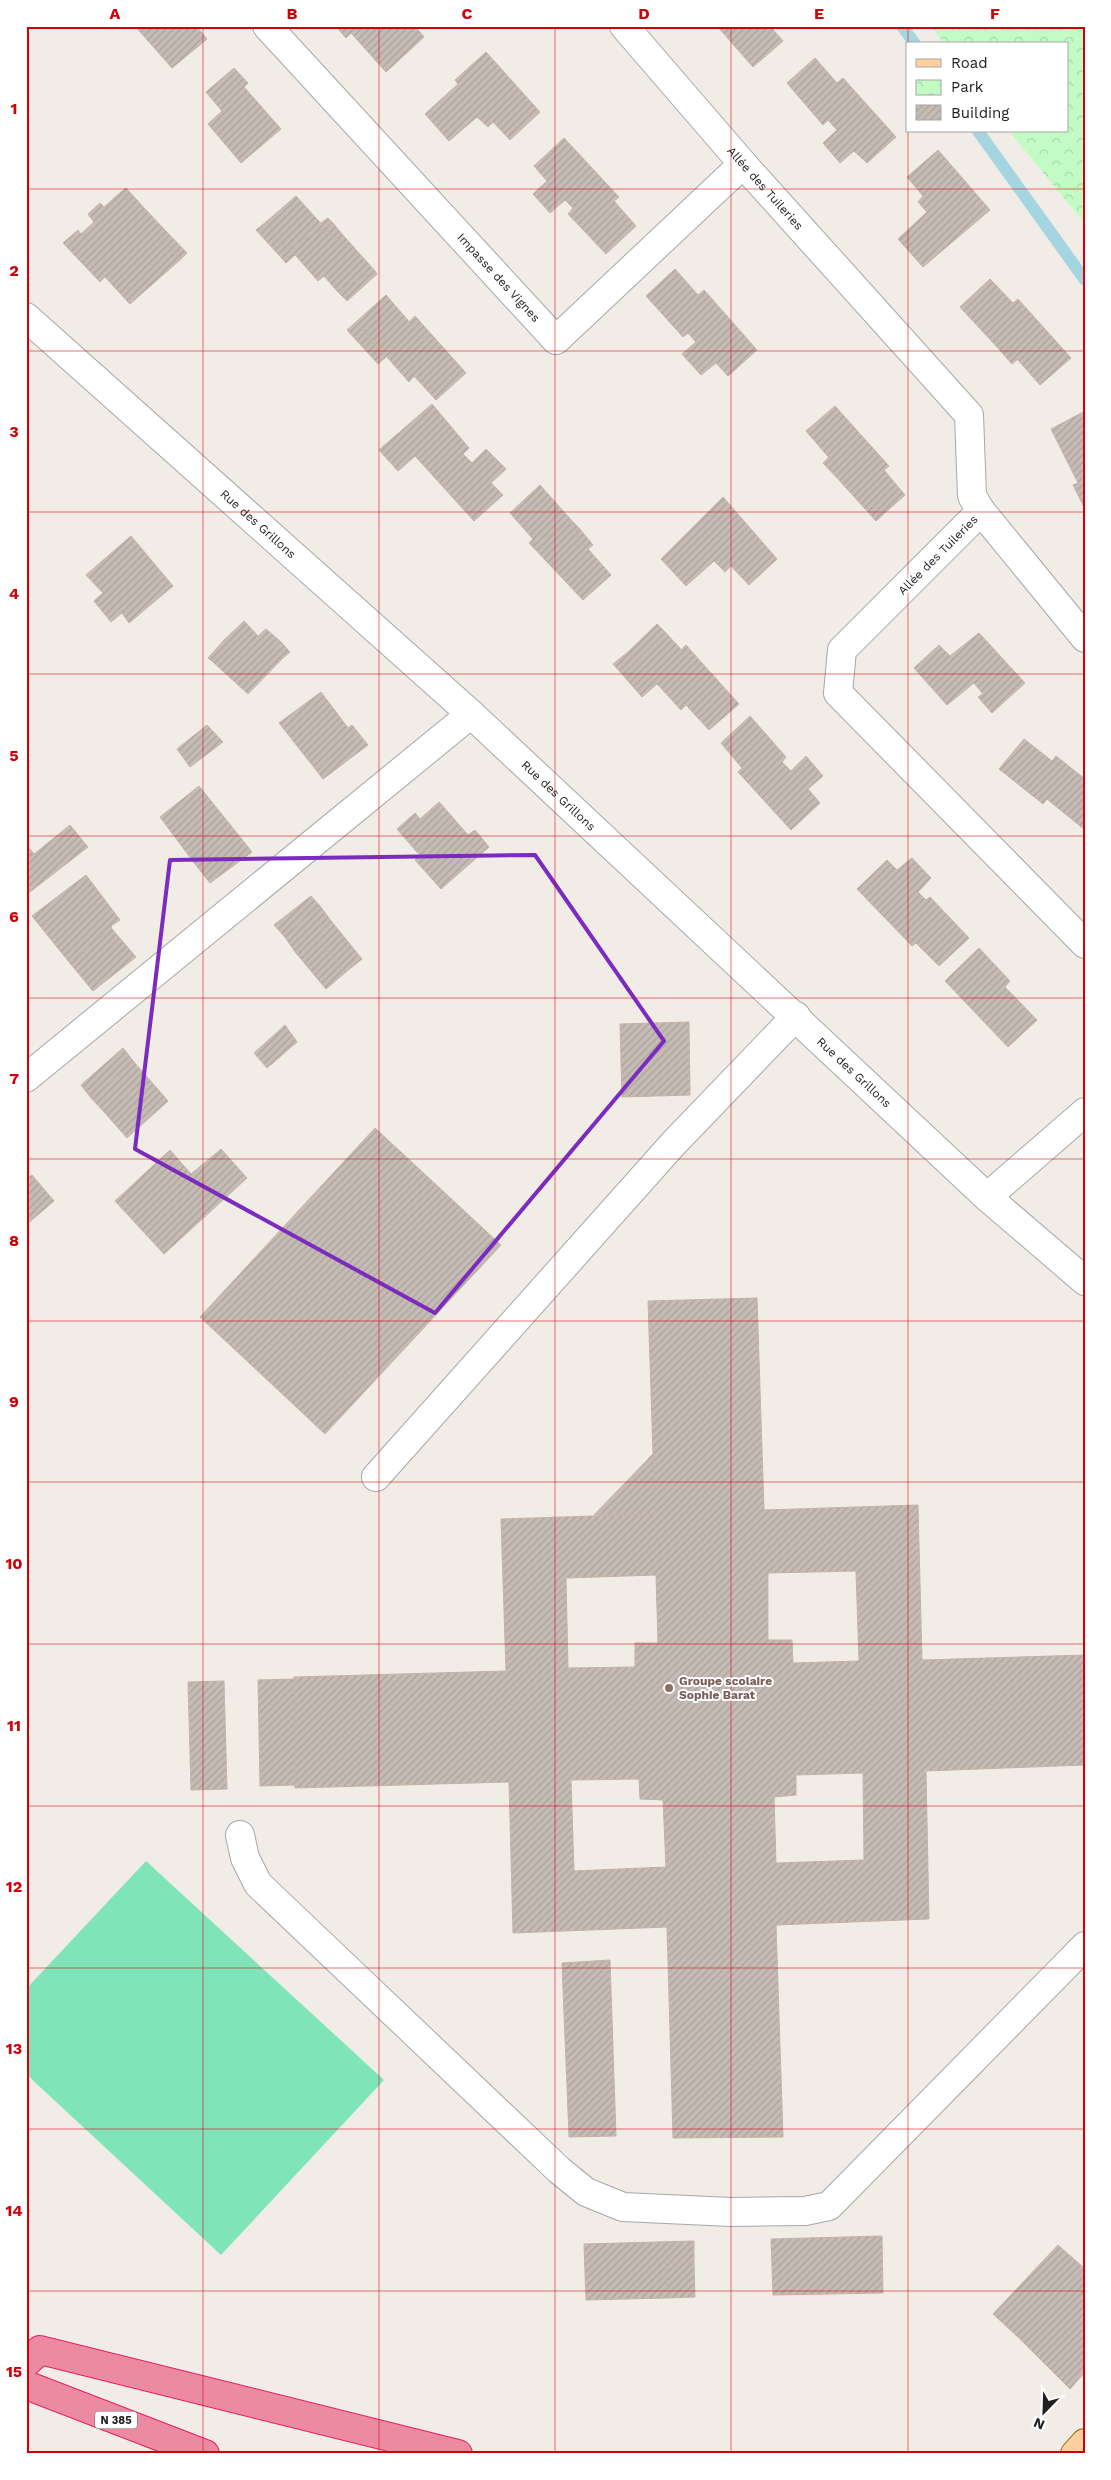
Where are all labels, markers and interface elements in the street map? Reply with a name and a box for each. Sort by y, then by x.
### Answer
text: A [110,4,121,23]
text: B [287,4,298,23]
text: C [462,4,473,23]
text: D [638,4,650,23]
text: E [814,4,824,23]
text: F [990,4,1000,23]
legend [906,42,1068,132]
text: Road [951,54,988,72]
text: Park [951,78,984,96]
text: 1 [11,99,17,118]
text: Building [951,104,1009,122]
street label: Allée des Tuileries [724,144,806,233]
street label: Impasse des Vignes [454,230,543,325]
text: 2 [9,261,19,280]
text: 3 [9,422,19,441]
street label: Rue des Grillons [217,487,299,561]
street label: Allée des Tuileries [895,512,981,598]
text: 4 [9,584,19,603]
text: 5 [9,746,19,765]
street label: Rue des Grillons [518,758,598,834]
text: 6 [9,907,19,926]
street label: Rue des Grillons [814,1035,894,1111]
text: 7 [9,1069,19,1088]
text: 8 [9,1231,19,1250]
text: 9 [9,1392,19,1411]
text: 10 [5,1554,23,1573]
place label: Groupe scolaire Sophie Barat [679,1674,772,1702]
marker: Groupe scolaire Sophie Barat [663,1682,675,1694]
text: 11 [7,1716,21,1735]
text: 12 [6,1877,22,1896]
text: 13 [6,2039,22,2058]
text: 14 [5,2201,23,2220]
text: 15 [6,2362,22,2381]
north arrow [1018,2388,1068,2438]
road number: N 385 [95,2412,137,2428]
text: N [1031,2415,1047,2433]

